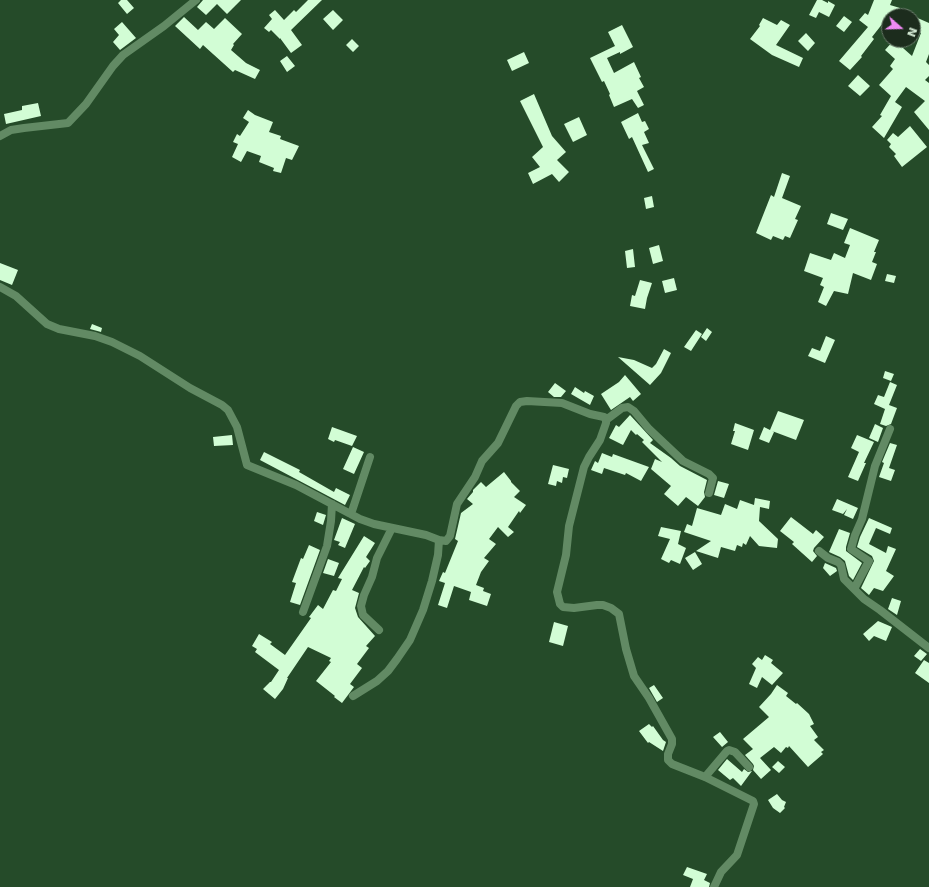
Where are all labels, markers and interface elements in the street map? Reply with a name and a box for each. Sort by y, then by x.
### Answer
north arrow [881,8,921,48]
text: N [904,25,919,38]

